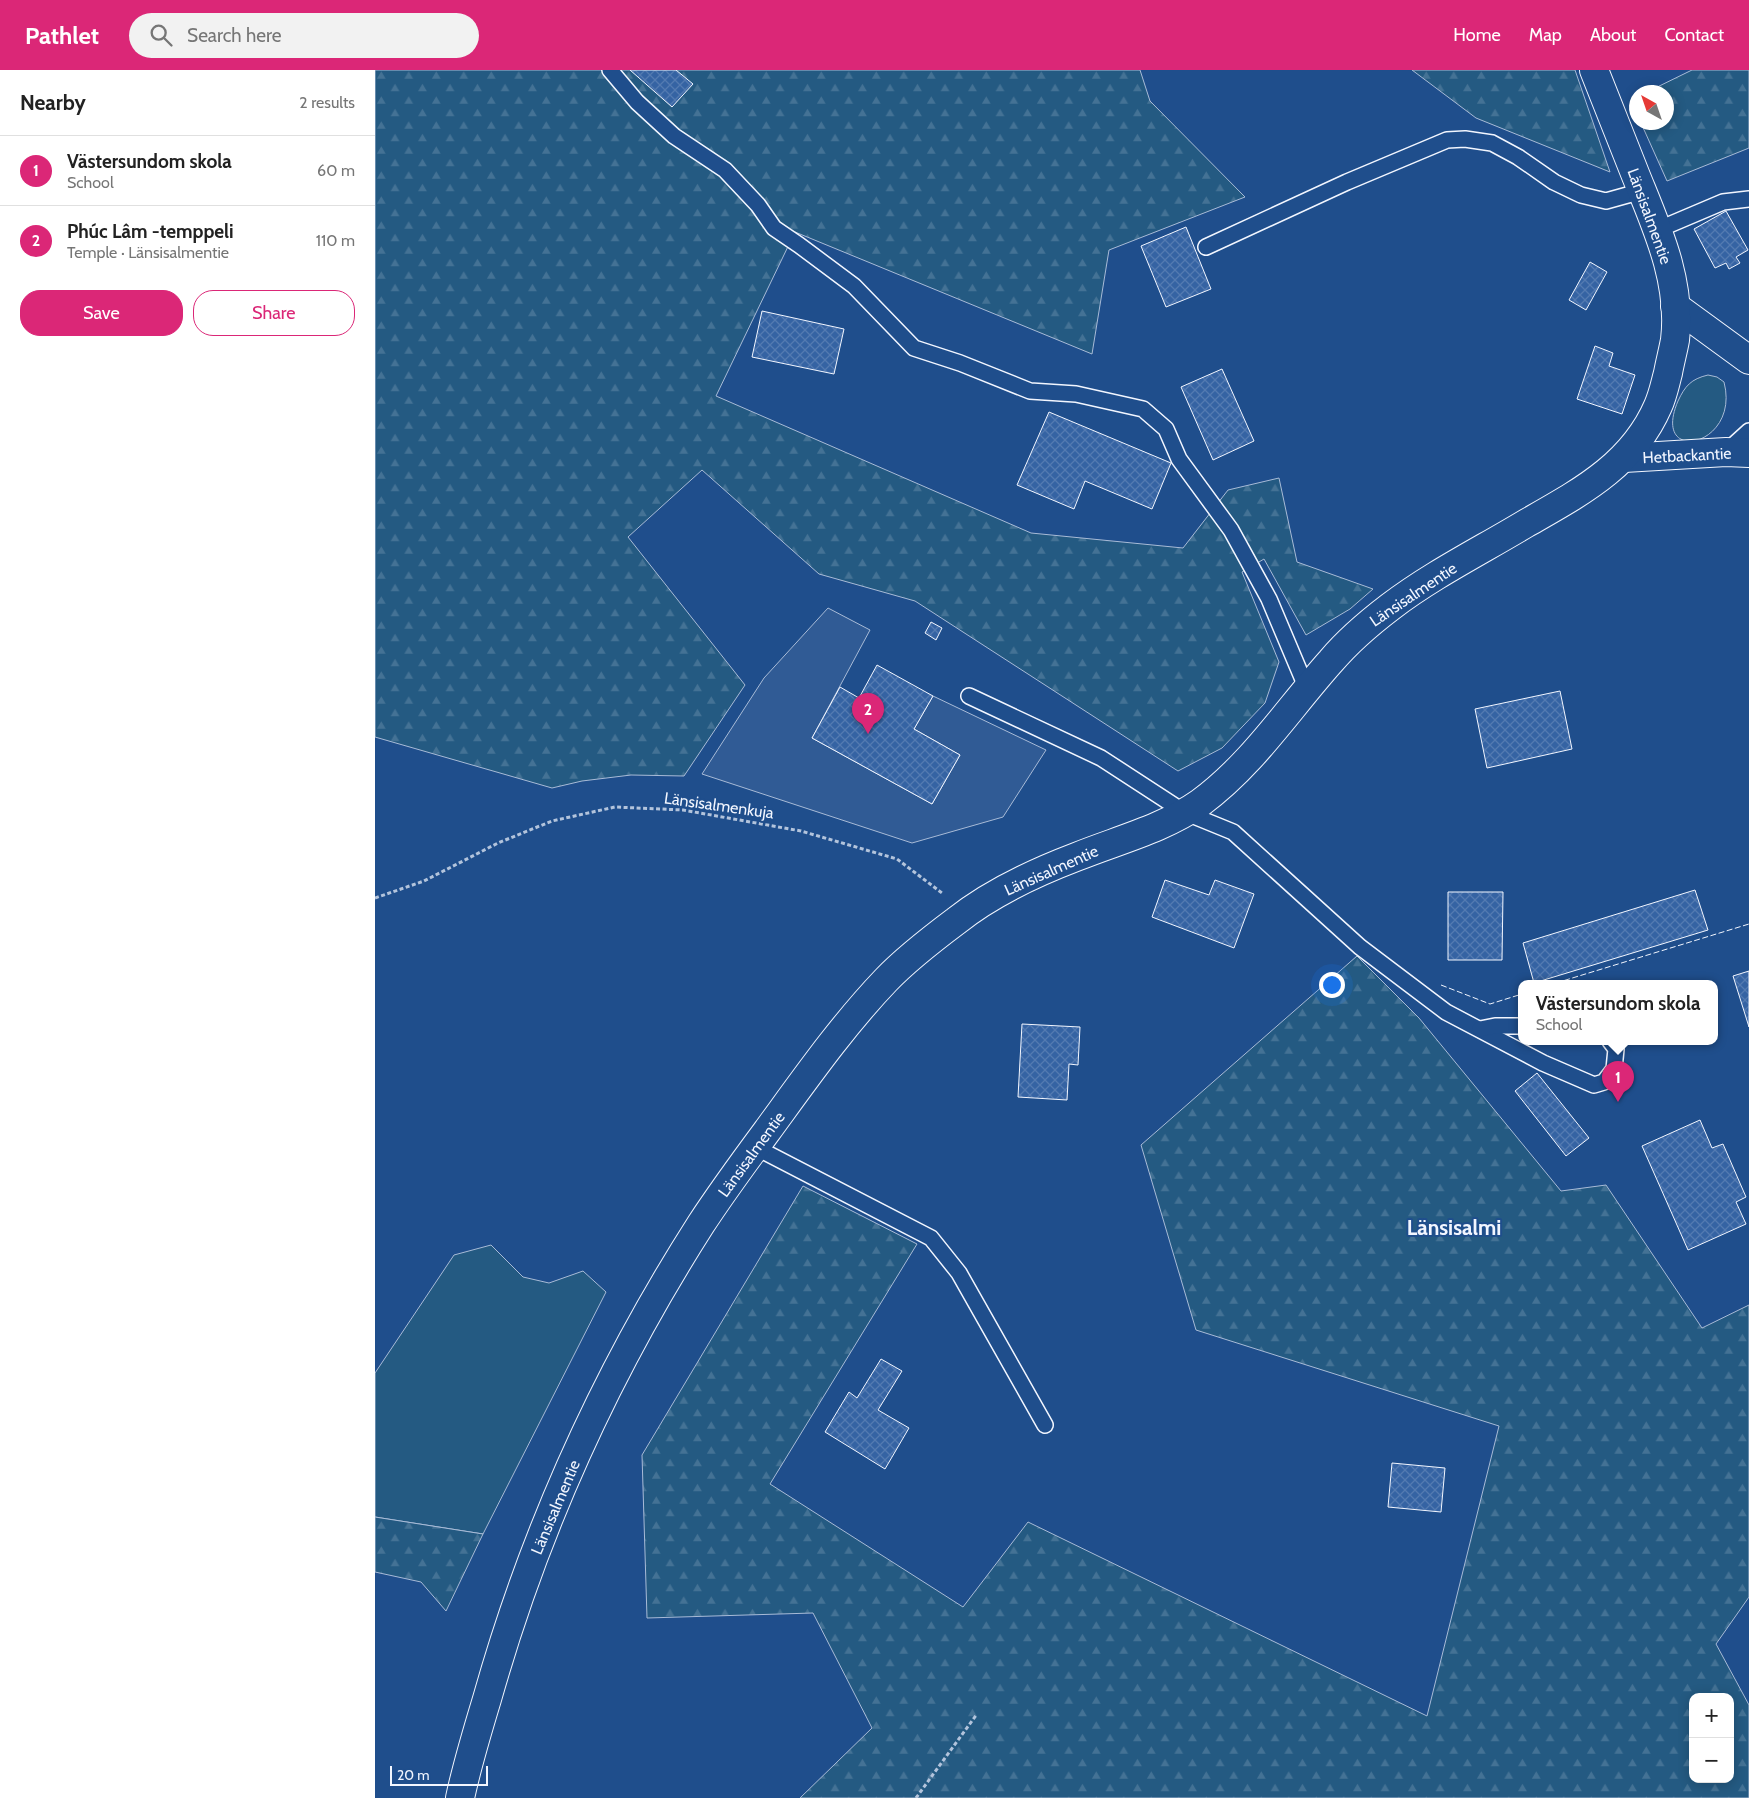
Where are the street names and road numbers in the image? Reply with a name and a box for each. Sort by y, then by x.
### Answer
street label: Länsisalmentie [1623,166,1676,267]
street label: Hetbackantie [1642,444,1732,467]
street label: Länsisalmentie [1366,558,1460,630]
street label: Länsisalmenkuja [663,788,775,823]
street label: Länsisalmentie [1001,841,1101,900]
street label: Länsisalmentie [714,1108,789,1201]
street label: Länsisalmentie [527,1457,584,1557]

